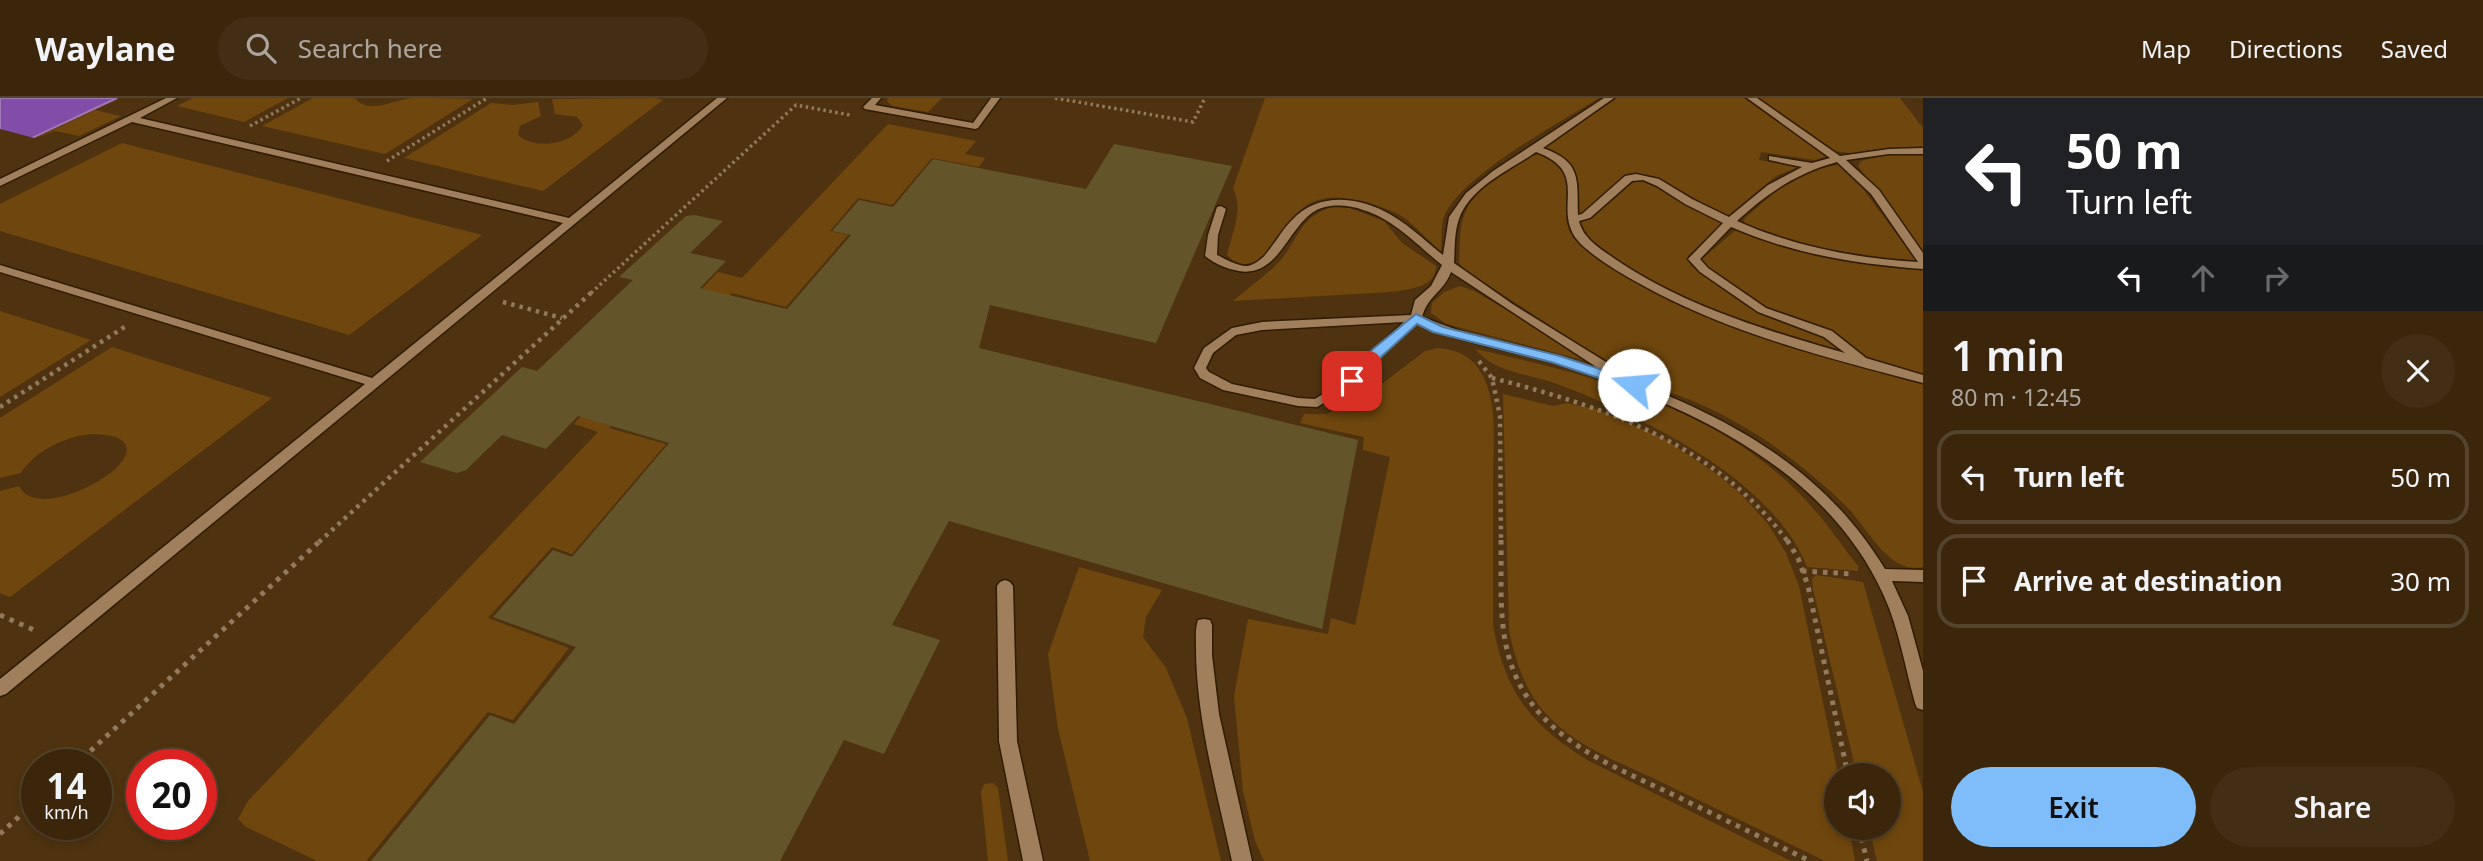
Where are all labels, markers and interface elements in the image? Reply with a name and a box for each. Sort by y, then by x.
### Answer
search box [218,17,708,80]
text: Waylane [35,26,176,71]
icon: search [242,29,280,67]
text: Search here [298,30,442,66]
text: Map [2141,32,2191,65]
text: Directions [2229,32,2343,65]
text: Saved [2381,32,2448,65]
text: 50 m [2066,117,2183,183]
icon: left [1951,126,2042,217]
text: Turn left [2066,180,2192,223]
icon: left [2111,259,2149,297]
icon: ahead [2184,259,2222,297]
icon: right [2257,259,2295,297]
text: 1 min [1951,326,2065,383]
button: close [2381,334,2455,408]
position arrow [1597,348,1671,422]
pin [1322,351,1382,411]
icon: arrive [1333,362,1371,400]
text: 80 m · 12:45 [1951,381,2082,413]
icon: left [1955,458,1993,496]
text: Turn left [2014,459,2125,495]
text: 50 m [2390,459,2451,495]
icon: arrive [1955,562,1993,600]
text: Arrive at destination [2014,563,2283,599]
text: 30 m [2390,563,2451,599]
speed limit sign: 20 [126,749,217,840]
text: 14 [46,762,87,809]
map controls [1824,763,1901,840]
button: sound [1824,763,1901,840]
button: Exit [1951,767,2196,847]
button: Share [2210,767,2455,847]
text: km/h [44,800,89,824]

